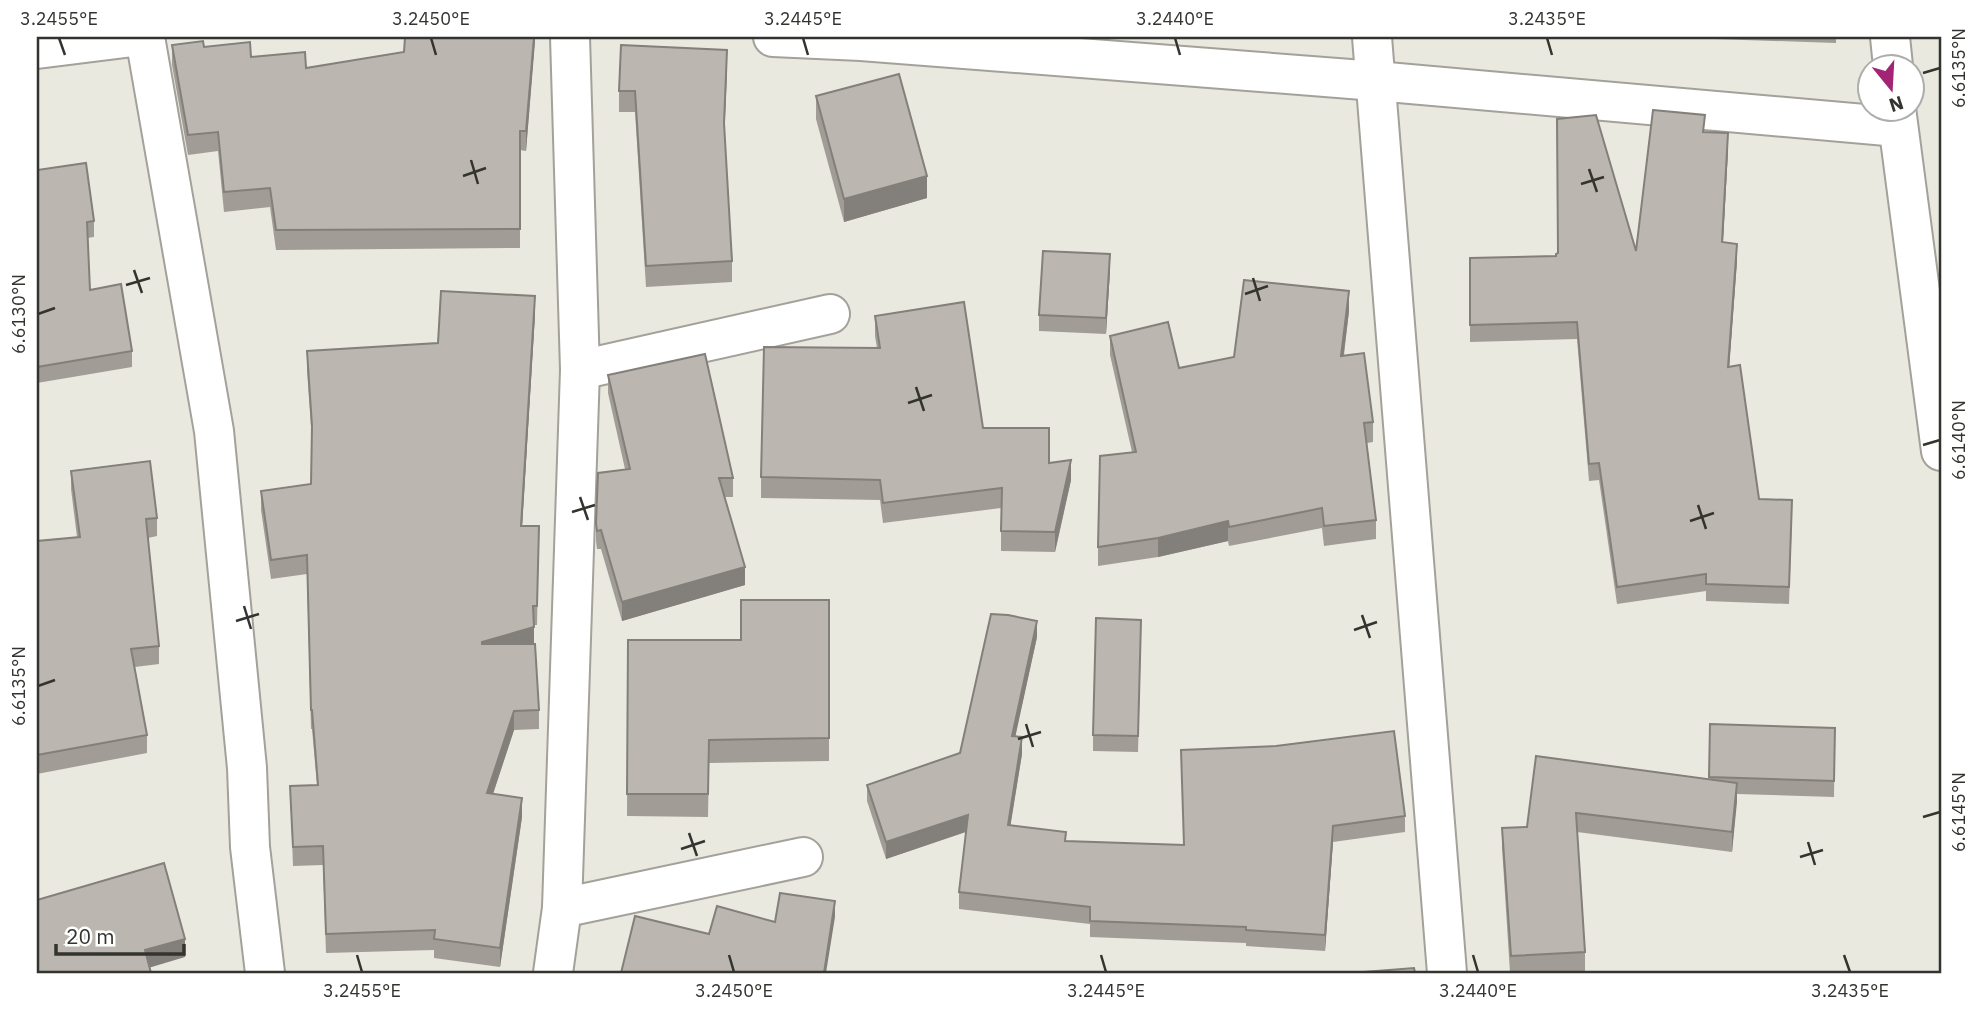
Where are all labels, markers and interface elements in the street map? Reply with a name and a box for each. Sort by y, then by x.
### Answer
text: 3.2455°E [20,7,98,30]
text: 3.2450°E [392,7,470,30]
text: 3.2445°E [764,7,842,30]
text: 3.2440°E [1136,7,1214,30]
text: 3.2435°E [1508,7,1586,30]
text: 6.6135°N [1947,28,1970,108]
north arrow [1856,52,1926,122]
text: N [1886,91,1907,118]
text: 6.6130°N [7,274,30,354]
text: 6.6140°N [1947,400,1970,480]
text: 6.6135°N [7,646,30,726]
text: 6.6145°N [1947,772,1970,852]
scale bar [56,912,184,956]
text: 20 m [66,922,115,950]
text: 3.2455°E [323,979,401,1002]
text: 3.2450°E [695,979,773,1002]
text: 3.2445°E [1067,979,1145,1002]
text: 3.2440°E [1439,979,1517,1002]
text: 3.2435°E [1811,979,1889,1002]

